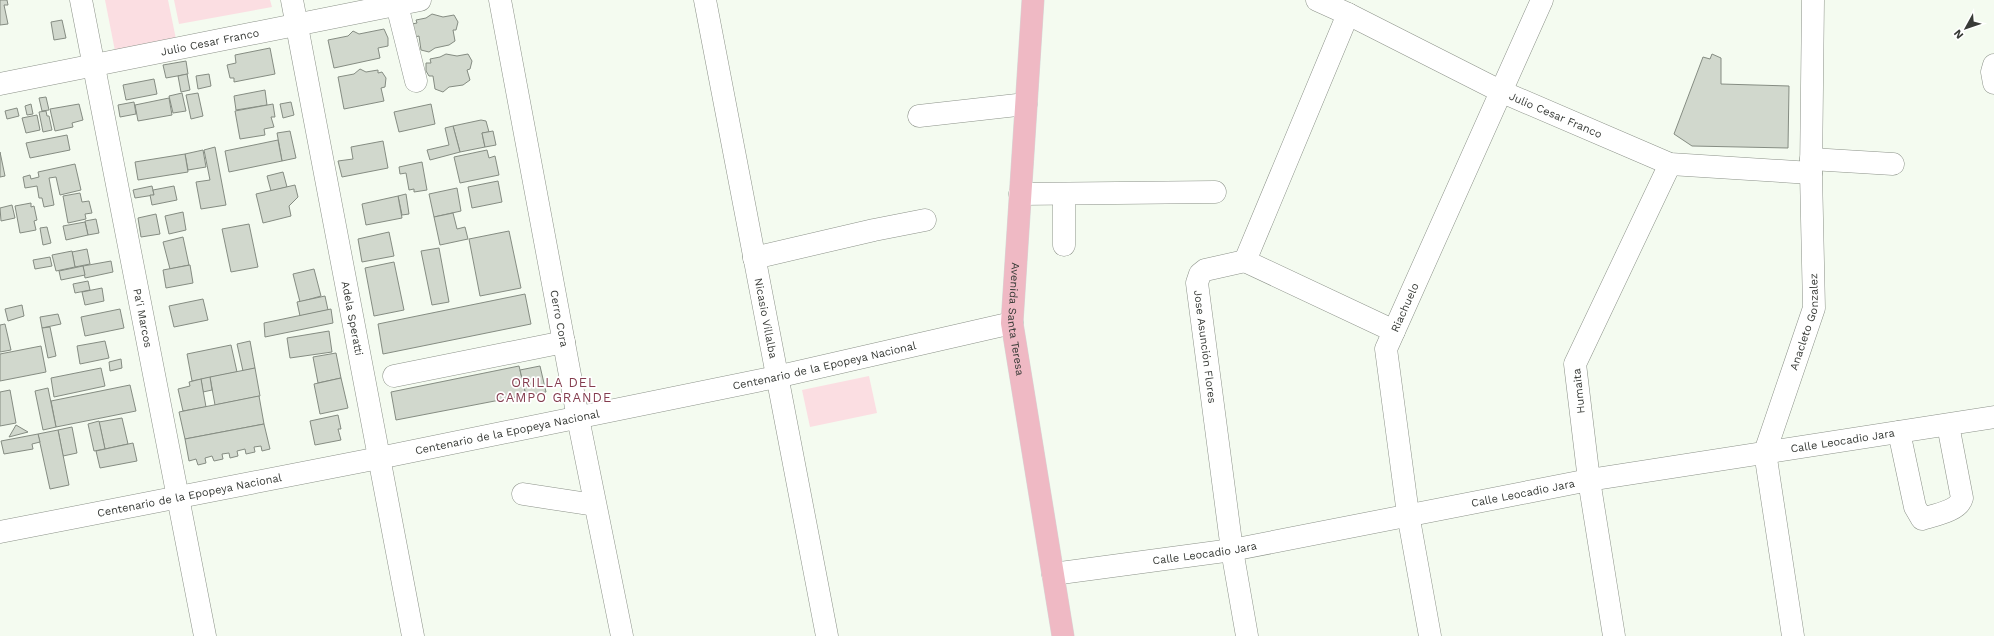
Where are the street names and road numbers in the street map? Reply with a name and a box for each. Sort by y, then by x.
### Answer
street label: Julio Cesar Franco [160,26,260,58]
street label: Julio Cesar Franco [1507,89,1604,141]
street label: Avenida Santa Teresa [1005,262,1027,377]
street label: Anacleto Gonzalez [1787,273,1820,372]
street label: Nicasio Villalba [752,277,780,360]
street label: Adela Speratti [339,280,366,357]
street label: Riachuelo [1388,281,1421,334]
street label: Pa'i Marcos [131,287,155,349]
street label: Cerro Cora [548,289,571,348]
street label: Jose Asunción Flores [1191,289,1219,404]
street label: Centenario de la Epopeya Nacional [731,338,918,392]
street label: Humaita [1570,368,1588,414]
street label: Centenario de la Epopeya Nacional [414,407,601,457]
street label: Calle Leocadio Jara [1790,426,1896,455]
street label: Centenario de la Epopeya Nacional [96,471,283,519]
street label: Calle Leocadio Jara [1470,476,1576,509]
street label: Calle Leocadio Jara [1152,539,1258,567]

